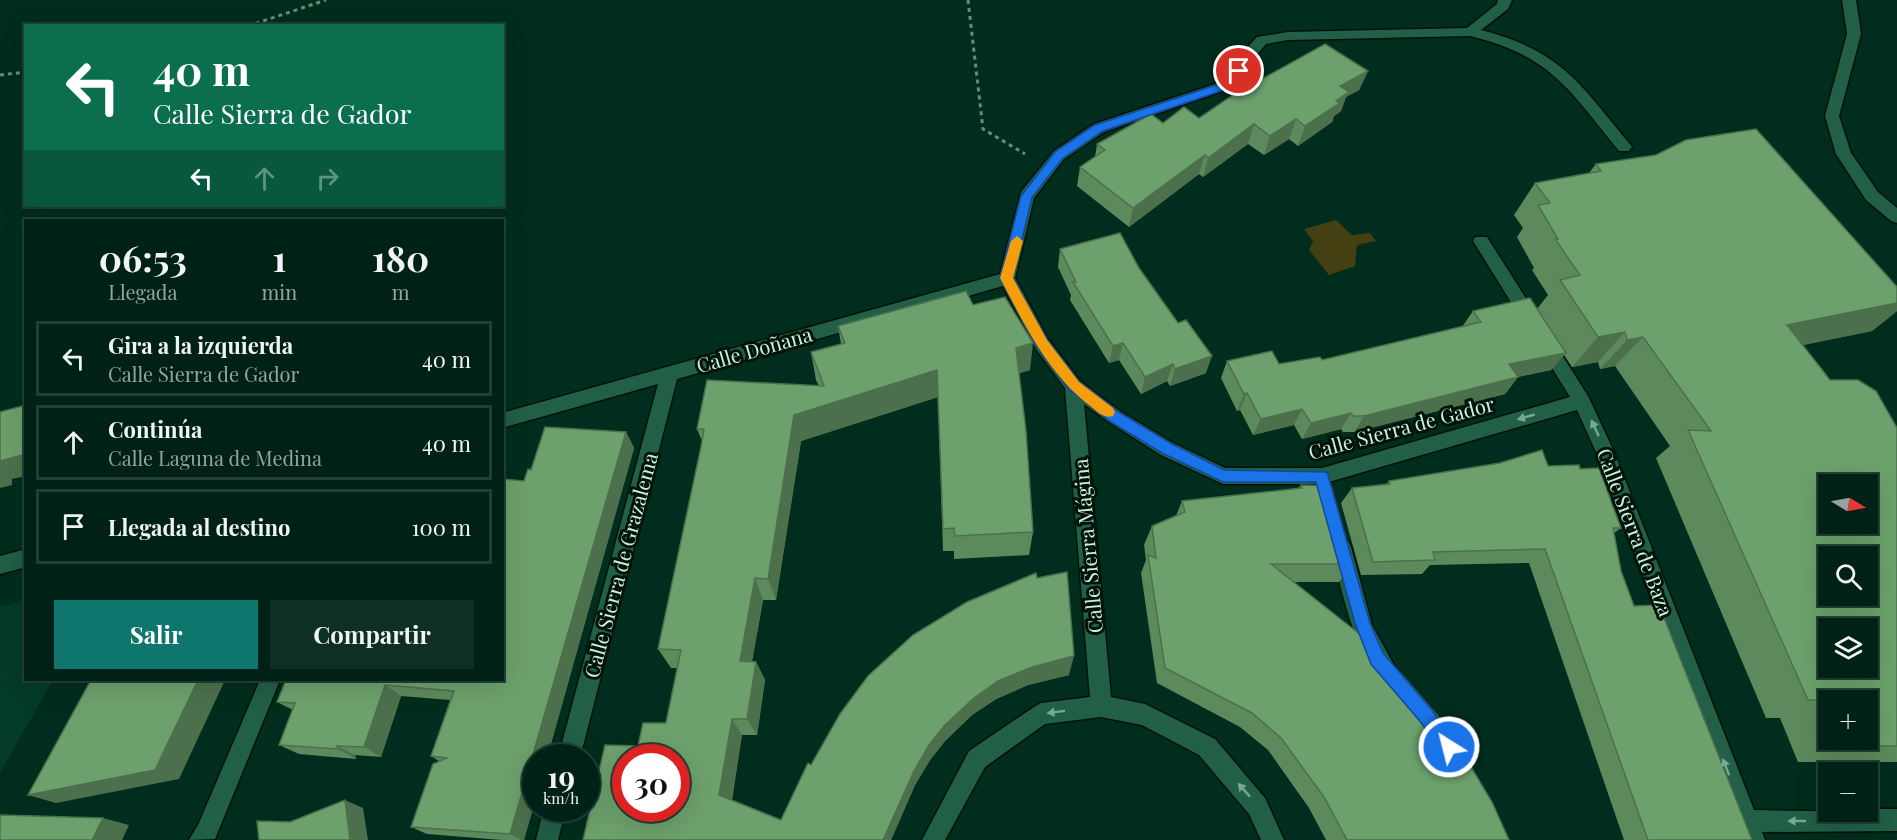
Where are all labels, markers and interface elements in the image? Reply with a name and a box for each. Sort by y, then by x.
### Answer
text: 40 m [153,41,250,97]
pin [1213,45,1264,96]
icon: left [54,48,132,126]
icon: arrive [1222,54,1255,87]
text: Calle Sierra de Gador [153,95,411,131]
icon: left [185,162,218,195]
icon: ahead [248,162,281,195]
icon: right [311,162,344,195]
text: 06:53 [99,233,187,281]
text: 1 [272,233,286,281]
text: 180 [372,233,429,281]
text: Llegada [108,278,177,305]
text: min [262,278,297,305]
text: m [392,278,409,305]
street label: Calle Doñana [693,320,815,378]
text: Gira a la izquierda [108,330,293,360]
icon: left [57,342,90,375]
text: 40 m [422,344,471,374]
text: Calle Sierra de Gador [108,360,299,387]
street label: Calle Sierra de Gador [1305,389,1497,465]
one-way arrow [1517,413,1535,422]
text: Continúa [108,414,202,444]
one-way arrow [1590,420,1599,437]
icon: ahead [57,426,90,459]
text: 40 m [422,428,471,458]
text: Calle Laguna de Medina [108,444,322,471]
street label: Calle Sierra de Baza [1592,444,1681,620]
street label: Calle Sierra de Grazalema [577,450,663,680]
street label: Calle Sierra Mágina [1066,458,1108,634]
north arrow [1818,474,1878,534]
map controls [1818,474,1878,822]
icon: arrive [57,510,90,543]
text: Llegada al destino [108,512,290,542]
text: 100 m [411,512,471,542]
button: search [1818,546,1878,606]
button: Salir [54,600,258,669]
button: Compartir [270,600,474,669]
button: layers [1818,618,1878,678]
button: + [1818,690,1878,750]
one-way arrow [1047,707,1066,716]
position arrow [1417,715,1481,779]
speed limit sign: 30 [612,744,690,822]
text: 19 [547,756,575,796]
one-way arrow [1721,757,1731,775]
button: − [1818,762,1878,822]
one-way arrow [1238,783,1251,798]
text: km/h [543,788,579,808]
one-way arrow [1787,816,1806,826]

